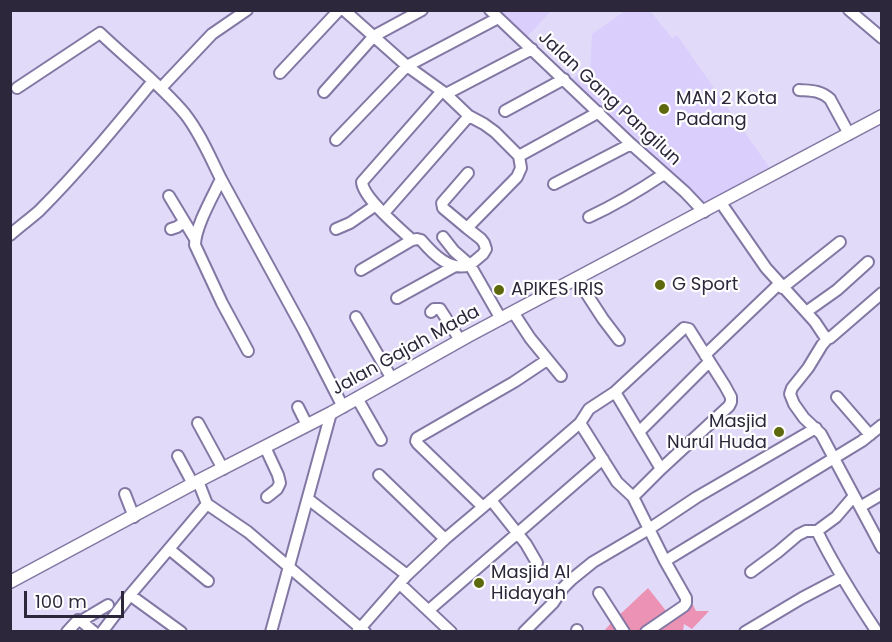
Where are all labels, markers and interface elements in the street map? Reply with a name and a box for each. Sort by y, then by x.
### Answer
street label: Jalan Gang Pangilun [533,27,685,171]
place label: MAN 2 Kota Padang [676,88,777,130]
marker: MAN 2 Kota Padang [657,102,671,116]
place label: G Sport [672,274,738,296]
marker: G Sport [653,278,667,292]
place label: APIKES IRIS [511,279,604,301]
marker: APIKES IRIS [492,283,506,297]
street label: Jalan Gajah Mada [328,301,484,401]
place label: Masjid Nurul Huda [667,411,767,454]
marker: Masjid Nurul Huda [772,425,786,439]
place label: Masjid Al Hidayah [491,562,570,604]
marker: Masjid Al Hidayah [472,576,486,590]
scale bar [27,579,128,617]
text: 100 m [35,589,87,614]

